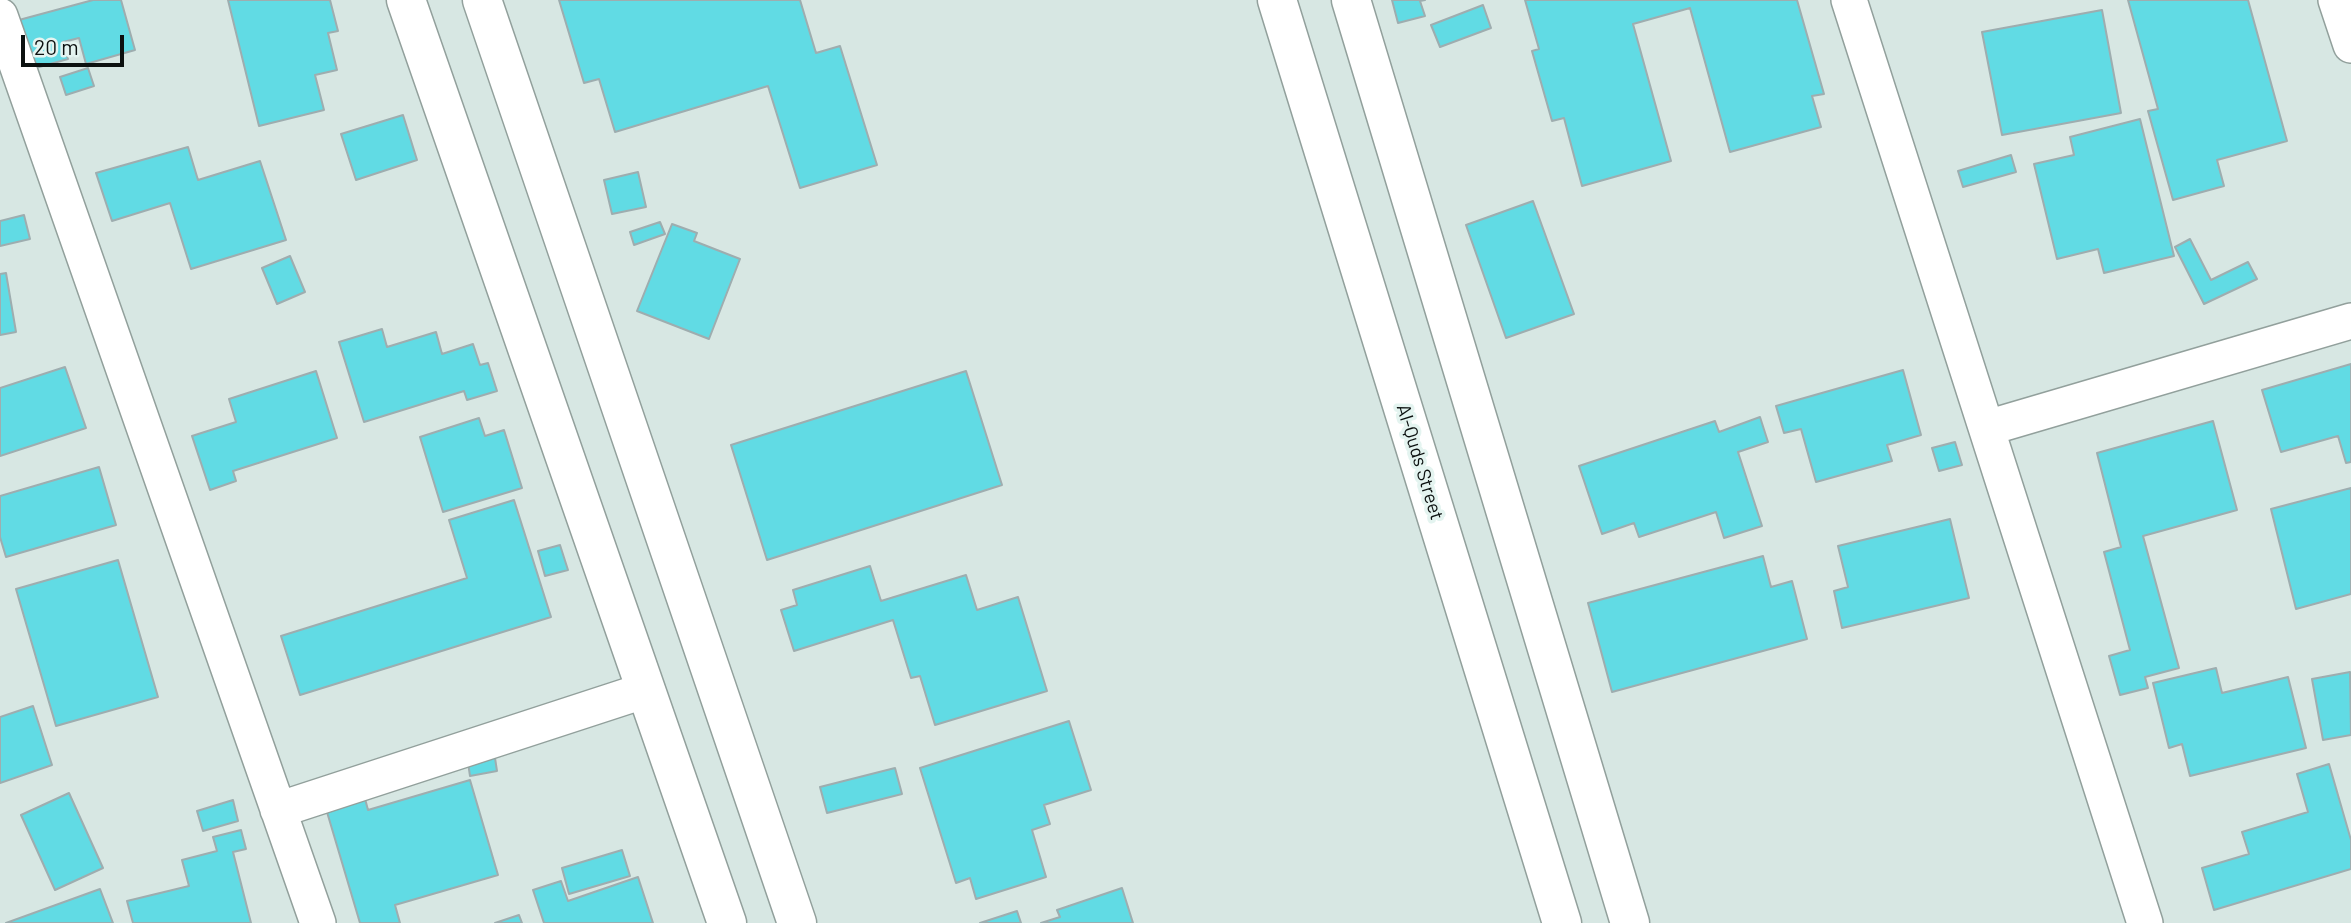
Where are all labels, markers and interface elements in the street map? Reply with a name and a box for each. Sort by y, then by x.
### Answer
scale bar [24,21,128,65]
text: 20 m [34,34,79,59]
street label: Al-Quds Street [1392,401,1448,523]

